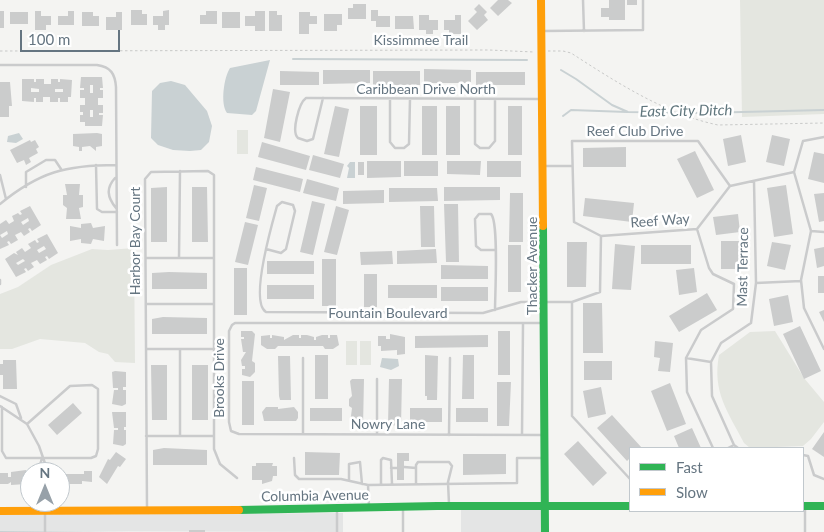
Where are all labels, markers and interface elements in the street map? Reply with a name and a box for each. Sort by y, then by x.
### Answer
scale bar [22,20,122,52]
text: 100 m [28,30,70,48]
street label: Kissimmee Trail [374,32,468,48]
street label: Caribbean Drive North [356,81,496,97]
water label: East City Ditch [639,101,733,121]
street label: Reef Club Drive [587,123,683,139]
street label: Harbor Bay Court [127,187,143,295]
street label: Reef Way [630,211,690,231]
street label: Thacker Avenue [524,217,540,315]
street label: Mast Terrace [734,227,752,307]
street label: Fountain Boulevard [328,305,448,321]
street label: Brooks Drive [211,338,227,418]
street label: Nowry Lane [351,416,425,432]
legend [629,447,804,512]
text: Fast [676,458,703,476]
north arrow [20,462,70,512]
text: N [40,464,50,481]
text: Slow [676,483,708,501]
street label: Columbia Avenue [261,487,369,505]

